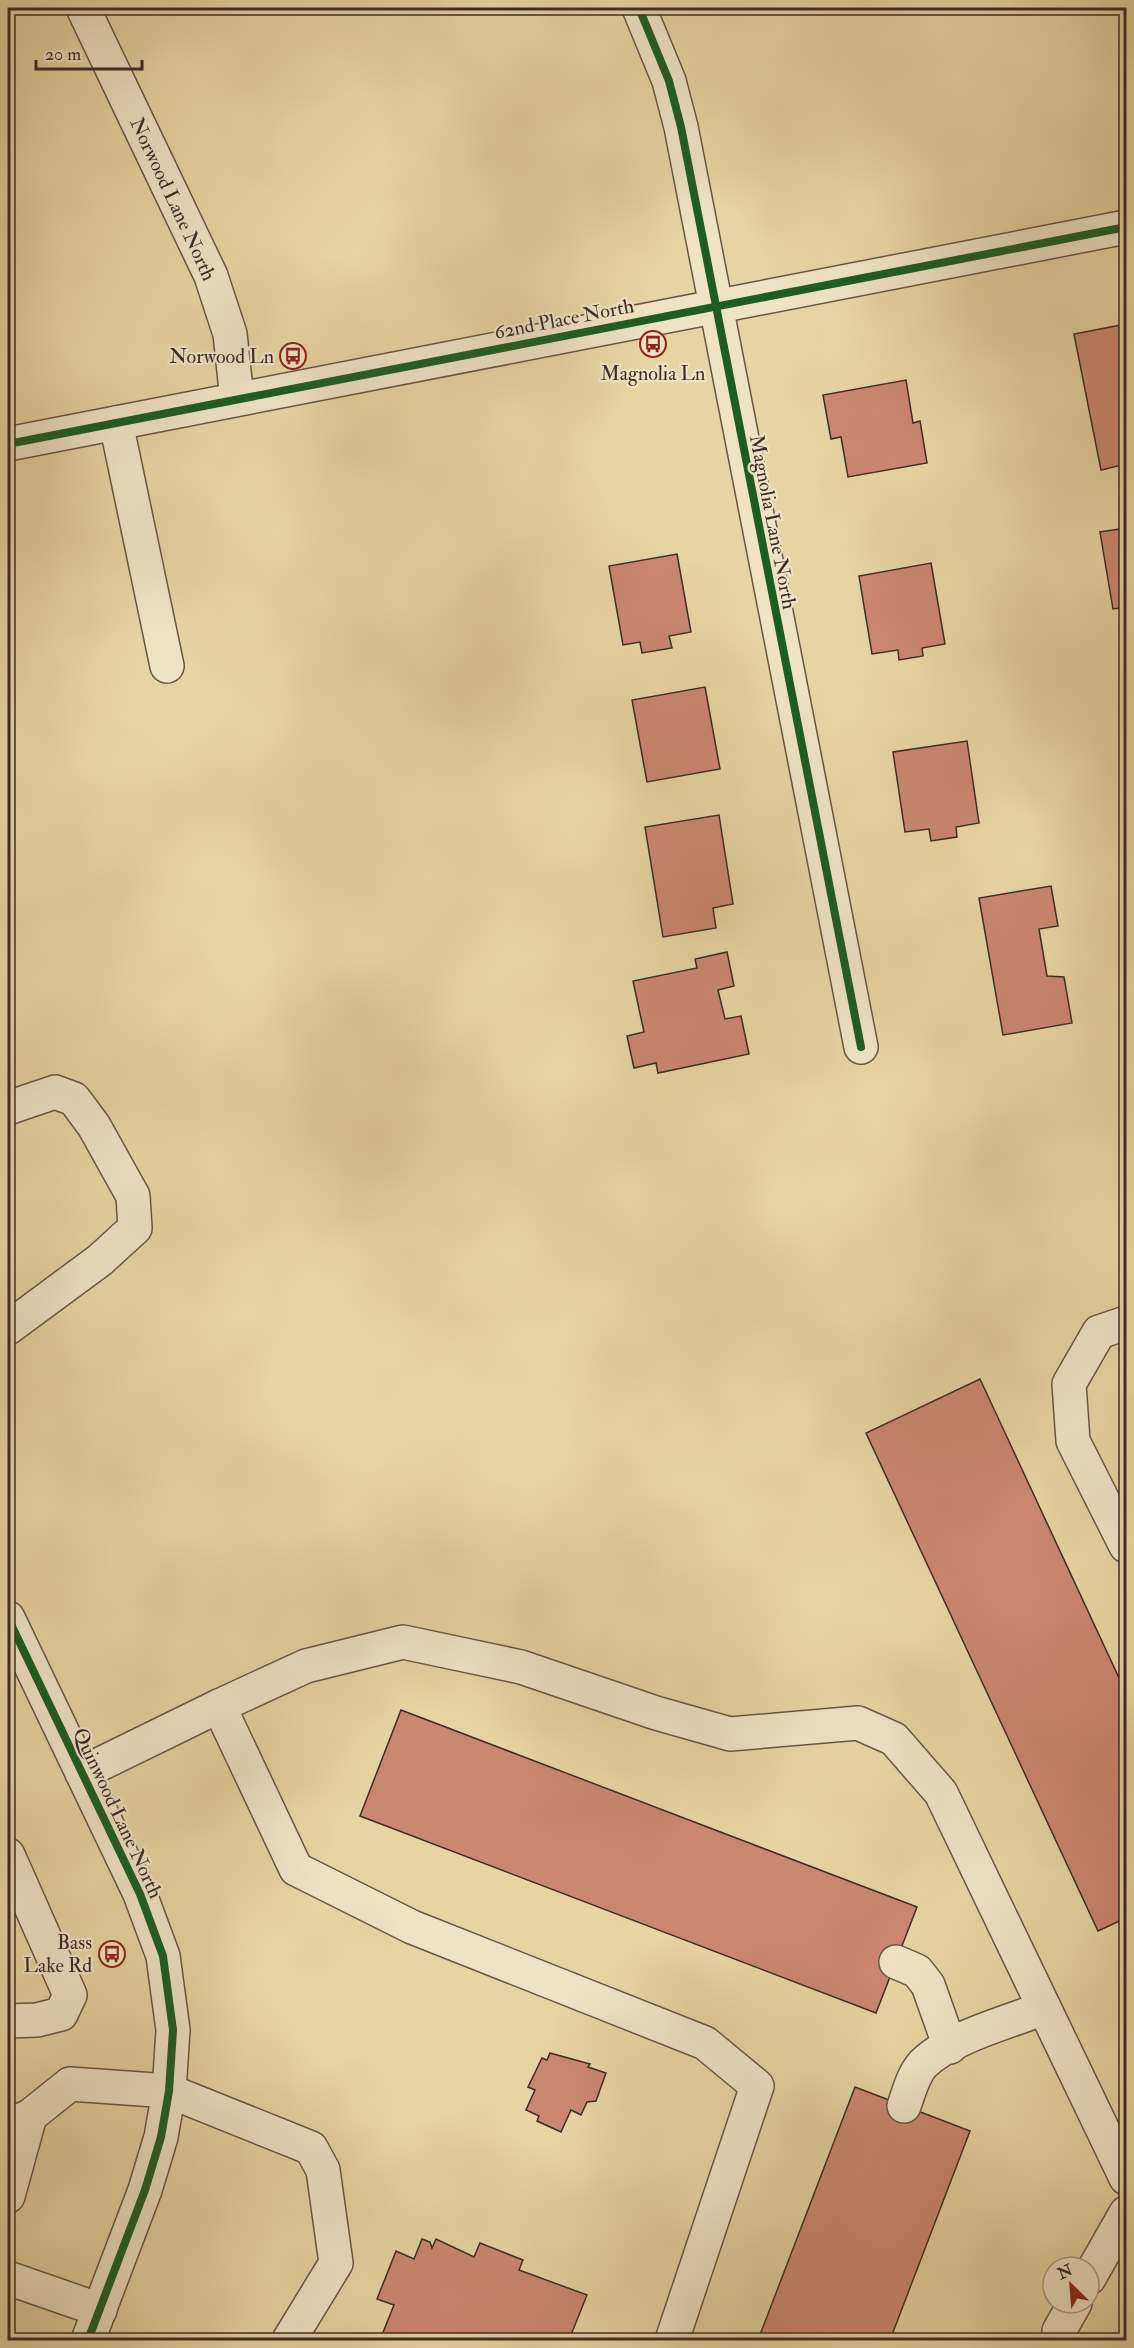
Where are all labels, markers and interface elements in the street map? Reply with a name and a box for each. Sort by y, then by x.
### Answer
scale bar [36,33,142,71]
text: 20 m [45,43,81,66]
street label: Norwood Lane North [124,113,222,285]
street label: 62nd Place North [492,293,636,345]
bus stop icon: Magnolia Ln [638,329,668,359]
bus stop icon: Norwood Ln [278,341,308,371]
place label: Norwood Ln [169,344,274,369]
place label: Magnolia Ln [601,361,705,386]
street label: Magnolia Lane North [744,433,802,612]
street label: Quinwood Lane North [68,1724,169,1903]
place label: Bass Lake Rd [23,1930,92,1978]
bus stop icon: Bass Lake Rd [97,1939,127,1969]
north arrow [1041,2255,1101,2315]
text: N [1053,2260,1076,2285]

